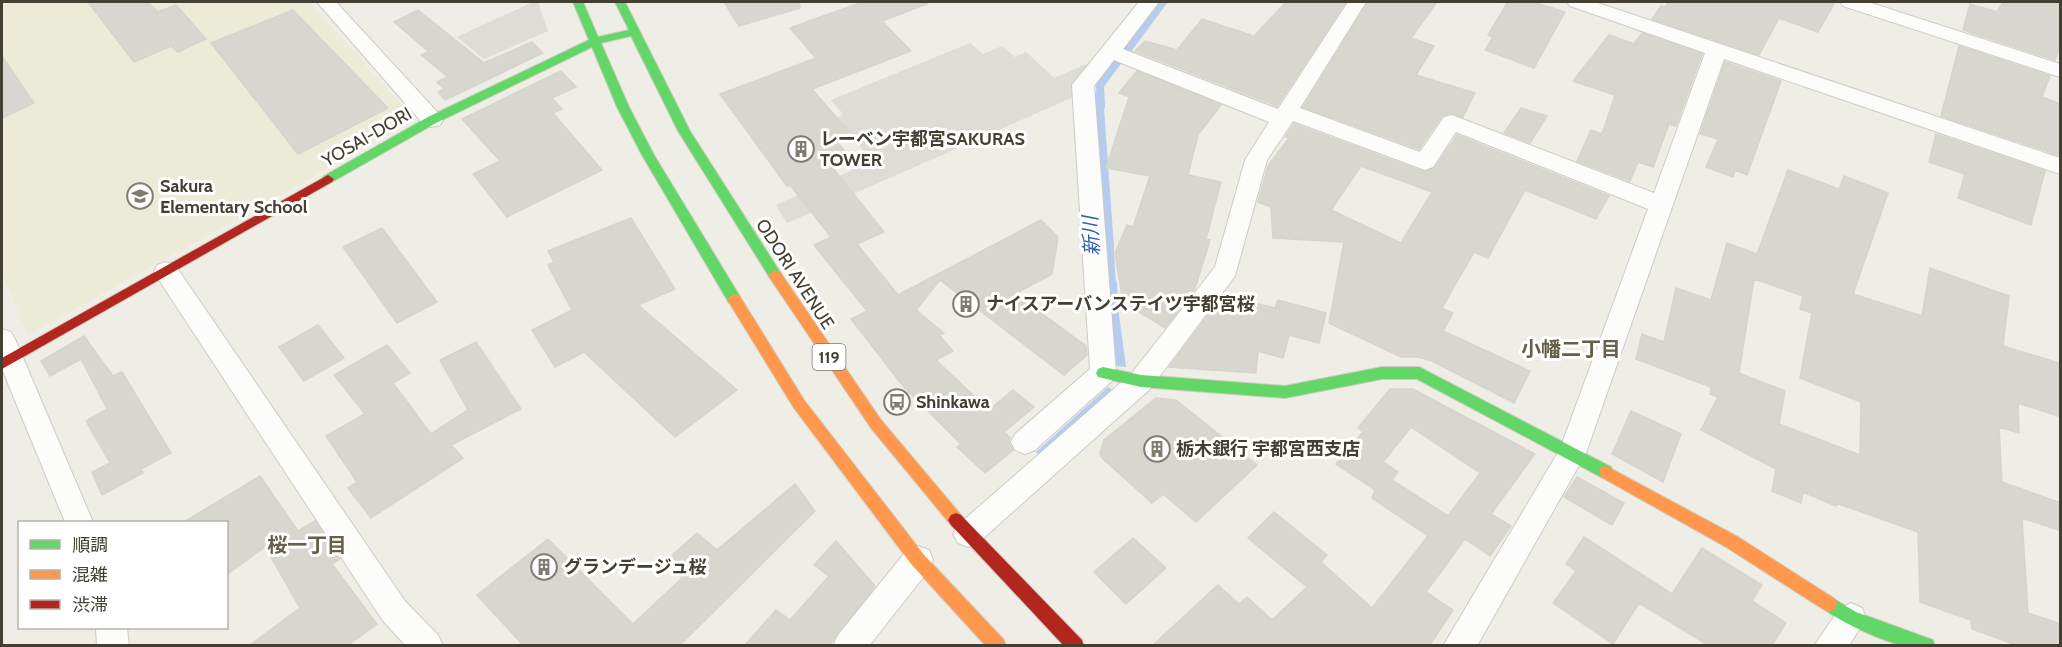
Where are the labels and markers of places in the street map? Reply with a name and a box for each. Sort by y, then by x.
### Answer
place label: レーベン宇都宮SAKURAS TOWER [820,128,1025,171]
building icon: レーベン宇都宮SAKURAS TOWER [786,134,816,164]
place label: Sakura Elementary School [160,175,308,218]
school or university icon: Sakura Elementary School [125,181,155,211]
building icon: ナイスアーバンステイツ宇都宮桜 [951,289,981,319]
place label: ナイスアーバンステイツ宇都宮桜 [986,293,1255,315]
bus stop icon: Shinkawa [882,387,912,417]
place label: Shinkawa [916,391,990,413]
building icon: 栃木銀行 宇都宮西支店 [1142,434,1172,464]
place label: 栃木銀行 宇都宮西支店 [1176,438,1360,460]
building icon: グランデージュ桜 [529,552,559,582]
place label: グランデージュ桜 [564,556,706,578]

